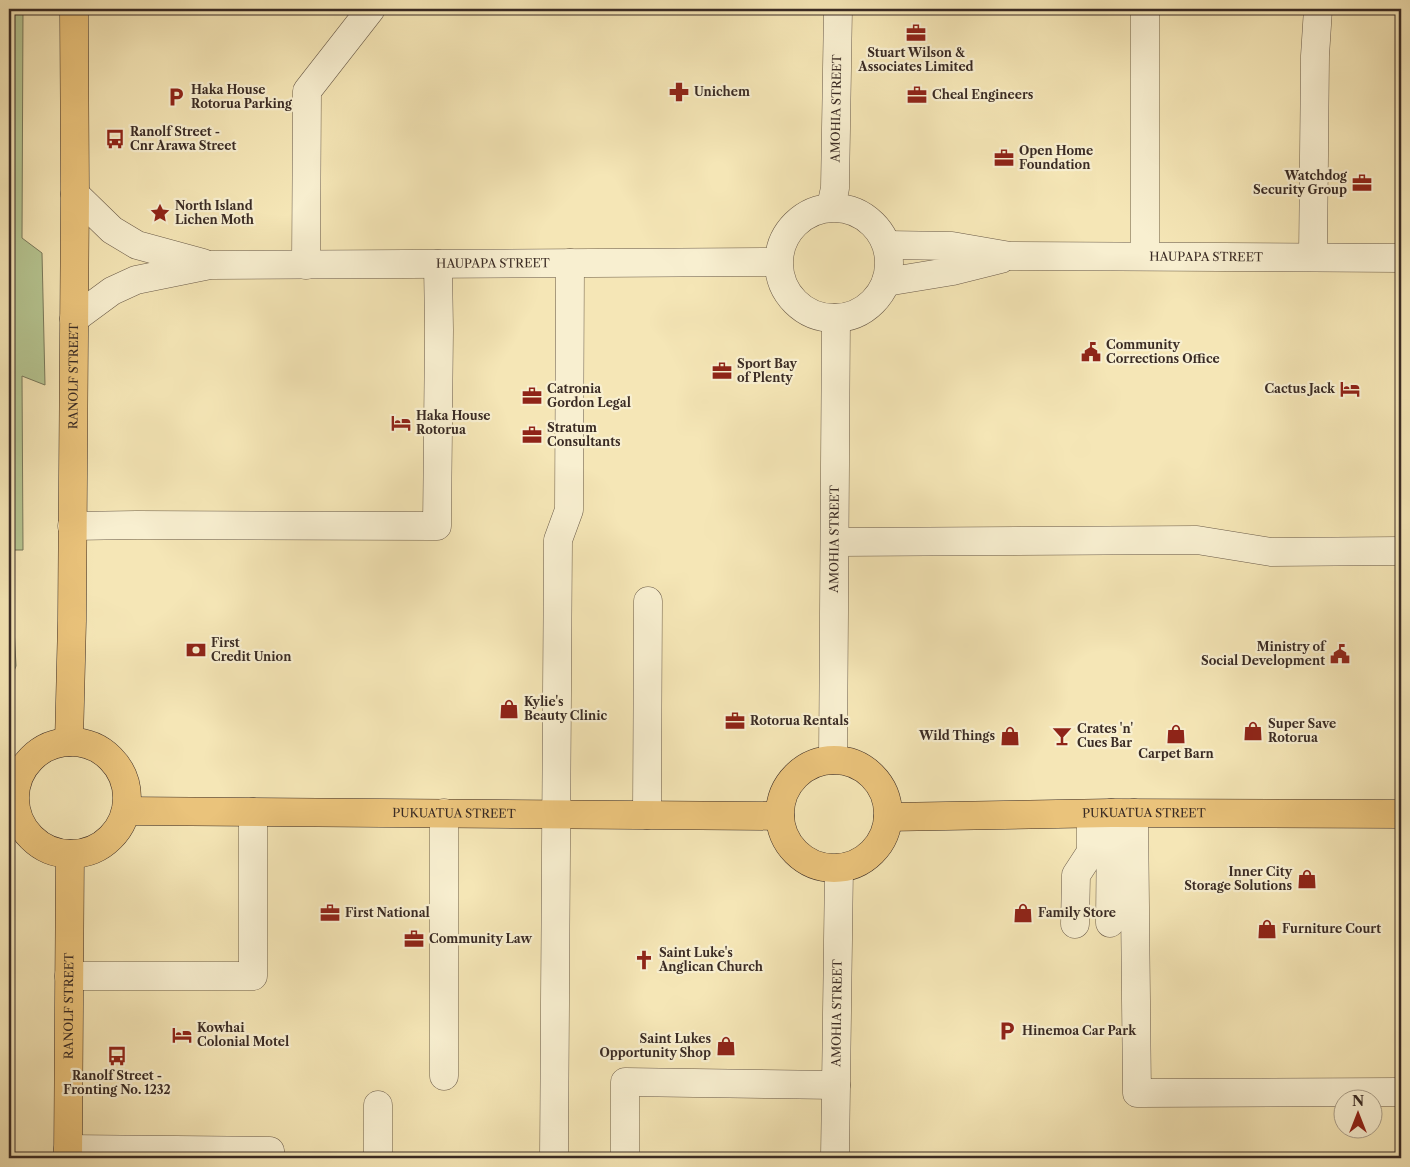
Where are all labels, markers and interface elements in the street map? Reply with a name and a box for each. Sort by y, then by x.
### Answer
office icon: Stuart Wilson & Associates Limited [905,22,927,44]
place label: Stuart Wilson & Associates Limited [857,45,974,74]
street label: AMOHIA STREET [827,54,844,163]
pharmacy icon: Unichem [668,81,690,103]
place label: Haka House Rotorua Parking [191,82,293,111]
place label: Unichem [694,84,750,99]
office icon: Cheal Engineers [906,84,928,106]
parking icon: Haka House Rotorua Parking [165,86,187,108]
place label: Cheal Engineers [932,87,1034,102]
place label: Ranolf Street - Cnr Arawa Street [130,124,236,153]
bus stop icon: Ranolf Street - Cnr Arawa Street [104,128,126,150]
place label: Open Home Foundation [1019,143,1093,172]
office icon: Open Home Foundation [993,147,1015,169]
place label: Watchdog Security Group [1253,168,1348,197]
office icon: Watchdog Security Group [1351,172,1373,194]
place label: North Island Lichen Moth [175,198,255,227]
place icon: North Island Lichen Moth [149,202,171,224]
street label: HAUPAPA STREET [1149,249,1263,264]
street label: HAUPAPA STREET [436,255,550,271]
street label: RANOLF STREET [65,323,81,429]
place label: Community Corrections Office [1106,337,1220,366]
public building icon: Community Corrections Office [1080,341,1102,363]
place label: Sport Bay of Plenty [737,356,798,385]
office icon: Sport Bay of Plenty [711,360,733,382]
hotel icon: Cactus Jack [1339,378,1361,400]
place label: Catronia Gordon Legal [547,381,631,410]
place label: Cactus Jack [1264,381,1336,396]
office icon: Catronia Gordon Legal [521,385,543,407]
place label: Haka House Rotorua [416,408,490,437]
hotel icon: Haka House Rotorua [390,412,412,434]
place label: Stratum Consultants [547,420,621,449]
office icon: Stratum Consultants [521,424,543,446]
street label: AMOHIA STREET [826,485,842,594]
place label: First Credit Union [211,635,292,664]
bank icon: First Credit Union [185,639,207,661]
place label: Ministry of Social Development [1201,639,1327,668]
public building icon: Ministry of Social Development [1329,643,1351,665]
place label: Kylie's Beauty Clinic [524,694,608,723]
shop icon: Kylie's Beauty Clinic [498,698,520,720]
office icon: Rotorua Rentals [724,710,746,732]
place label: Rotorua Rentals [750,713,849,728]
place label: Super Save Rotorua [1268,716,1336,745]
shop icon: Super Save Rotorua [1242,720,1264,742]
place label: Crates 'n' Cues Bar [1077,721,1133,750]
shop icon: Carpet Barn [1165,723,1187,745]
shop icon: Wild Things [999,725,1021,747]
bar icon: Crates 'n' Cues Bar [1051,725,1073,747]
place label: Wild Things [918,728,995,743]
place label: Carpet Barn [1138,746,1215,761]
street label: PUKUATUA STREET [392,805,516,821]
street label: PUKUATUA STREET [1082,805,1206,821]
place label: Inner City Storage Solutions [1184,864,1293,893]
shop icon: Inner City Storage Solutions [1296,868,1318,890]
office icon: First National [319,902,341,924]
shop icon: Family Store [1012,902,1034,924]
place label: First National [345,905,430,920]
place label: Family Store [1038,905,1116,920]
shop icon: Furniture Court [1256,918,1278,940]
place label: Furniture Court [1282,921,1381,936]
office icon: Community Law [403,928,425,950]
place label: Community Law [429,931,532,946]
place label: Saint Luke's Anglican Church [658,945,764,974]
church icon: Saint Luke's Anglican Church [633,949,655,971]
street label: RANOLF STREET [61,953,76,1059]
street label: AMOHIA STREET [828,959,845,1068]
place label: Kowhai Colonial Motel [197,1020,289,1049]
parking icon: Hinemoa Car Park [996,1020,1018,1042]
place label: Hinemoa Car Park [1022,1023,1137,1038]
hotel icon: Kowhai Colonial Motel [171,1024,193,1046]
place label: Saint Lukes Opportunity Shop [599,1031,711,1060]
shop icon: Saint Lukes Opportunity Shop [715,1035,737,1057]
bus stop icon: Ranolf Street - Fronting No. 1232 [106,1045,128,1067]
place label: Ranolf Street - Fronting No. 1232 [63,1068,171,1097]
north arrow [1332,1090,1382,1140]
text: N [1352,1092,1364,1110]

